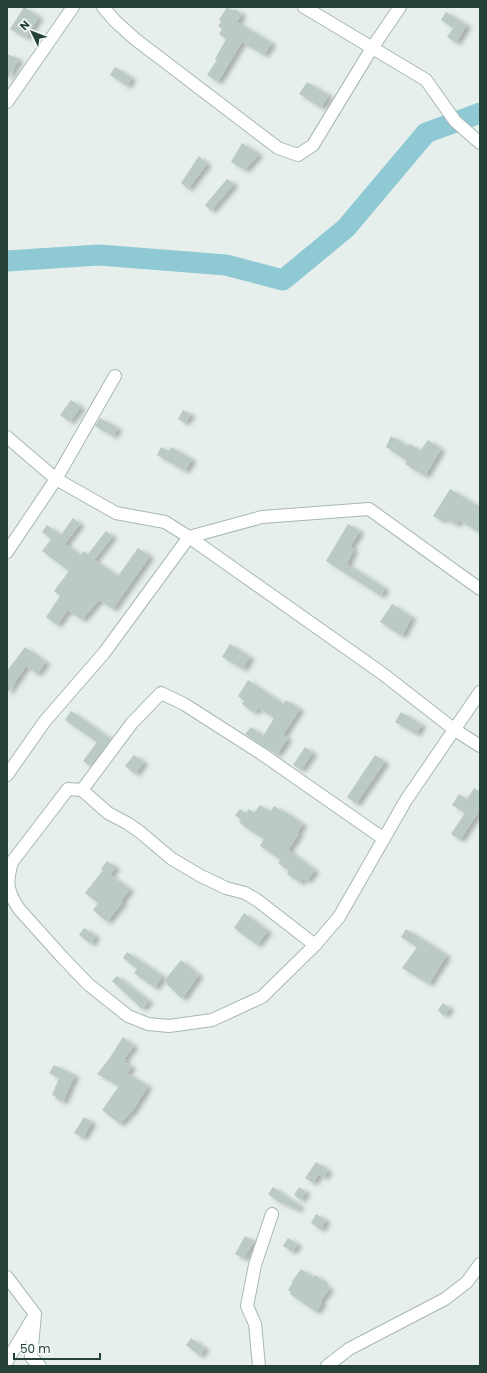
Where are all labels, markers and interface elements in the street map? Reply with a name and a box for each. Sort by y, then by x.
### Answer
north arrow [12,12,52,52]
text: N [16,17,33,34]
scale bar [14,1335,100,1361]
text: 50 m [20,1340,51,1357]

